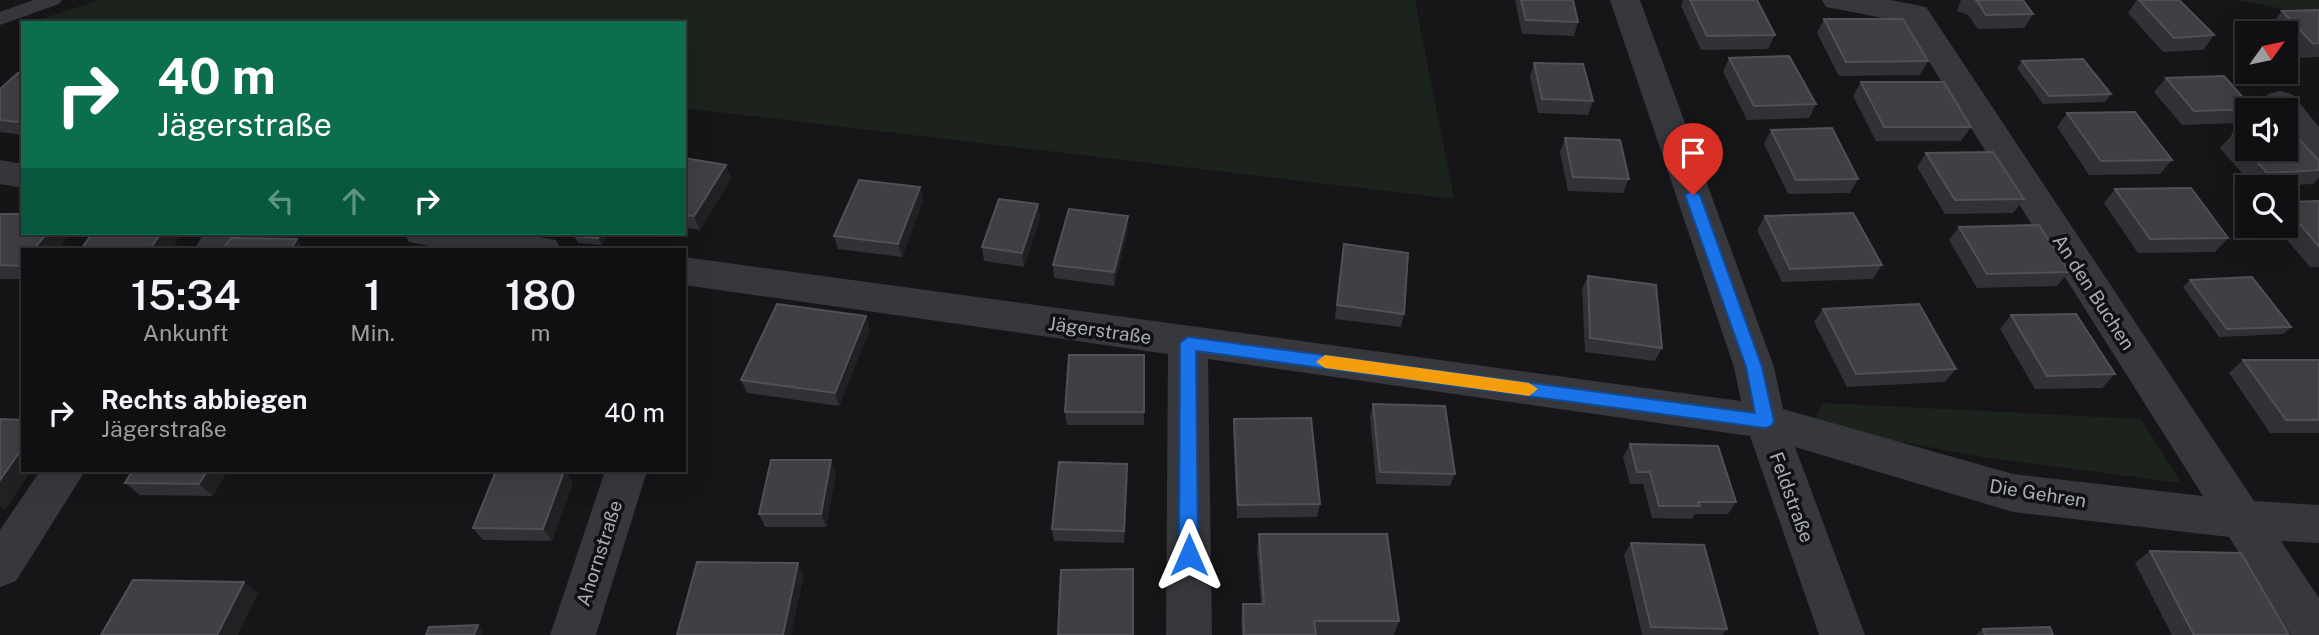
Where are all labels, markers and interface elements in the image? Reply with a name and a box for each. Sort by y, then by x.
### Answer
north arrow [2235,21,2298,84]
map controls [2235,21,2298,238]
text: 40 m [157,47,276,105]
icon: right [42,49,133,140]
button: sound [2235,98,2298,161]
text: Jägerstraße [157,106,332,143]
pin [1663,123,1723,195]
icon: arrive [1674,134,1712,172]
button: search [2235,175,2298,238]
icon: left [262,182,300,220]
icon: ahead [335,182,373,220]
icon: right [408,182,446,220]
street label: An den Buchen [2049,230,2139,354]
text: 15:34 [131,270,241,319]
text: 1 [364,270,381,319]
text: 180 [505,270,576,319]
street label: Jägerstraße [1047,312,1153,348]
text: Ankunft [143,319,229,346]
text: Min. [350,319,395,346]
text: m [531,319,550,346]
text: Rechts abbiegen [101,384,307,415]
icon: right [42,394,80,432]
text: 40 m [604,397,665,428]
text: Jägerstraße [101,415,227,442]
street label: Feldstraße [1765,449,1819,545]
street label: Die Gehren [1988,474,2088,512]
street label: Ahornstraße [572,497,626,609]
position arrow [1152,518,1226,592]

